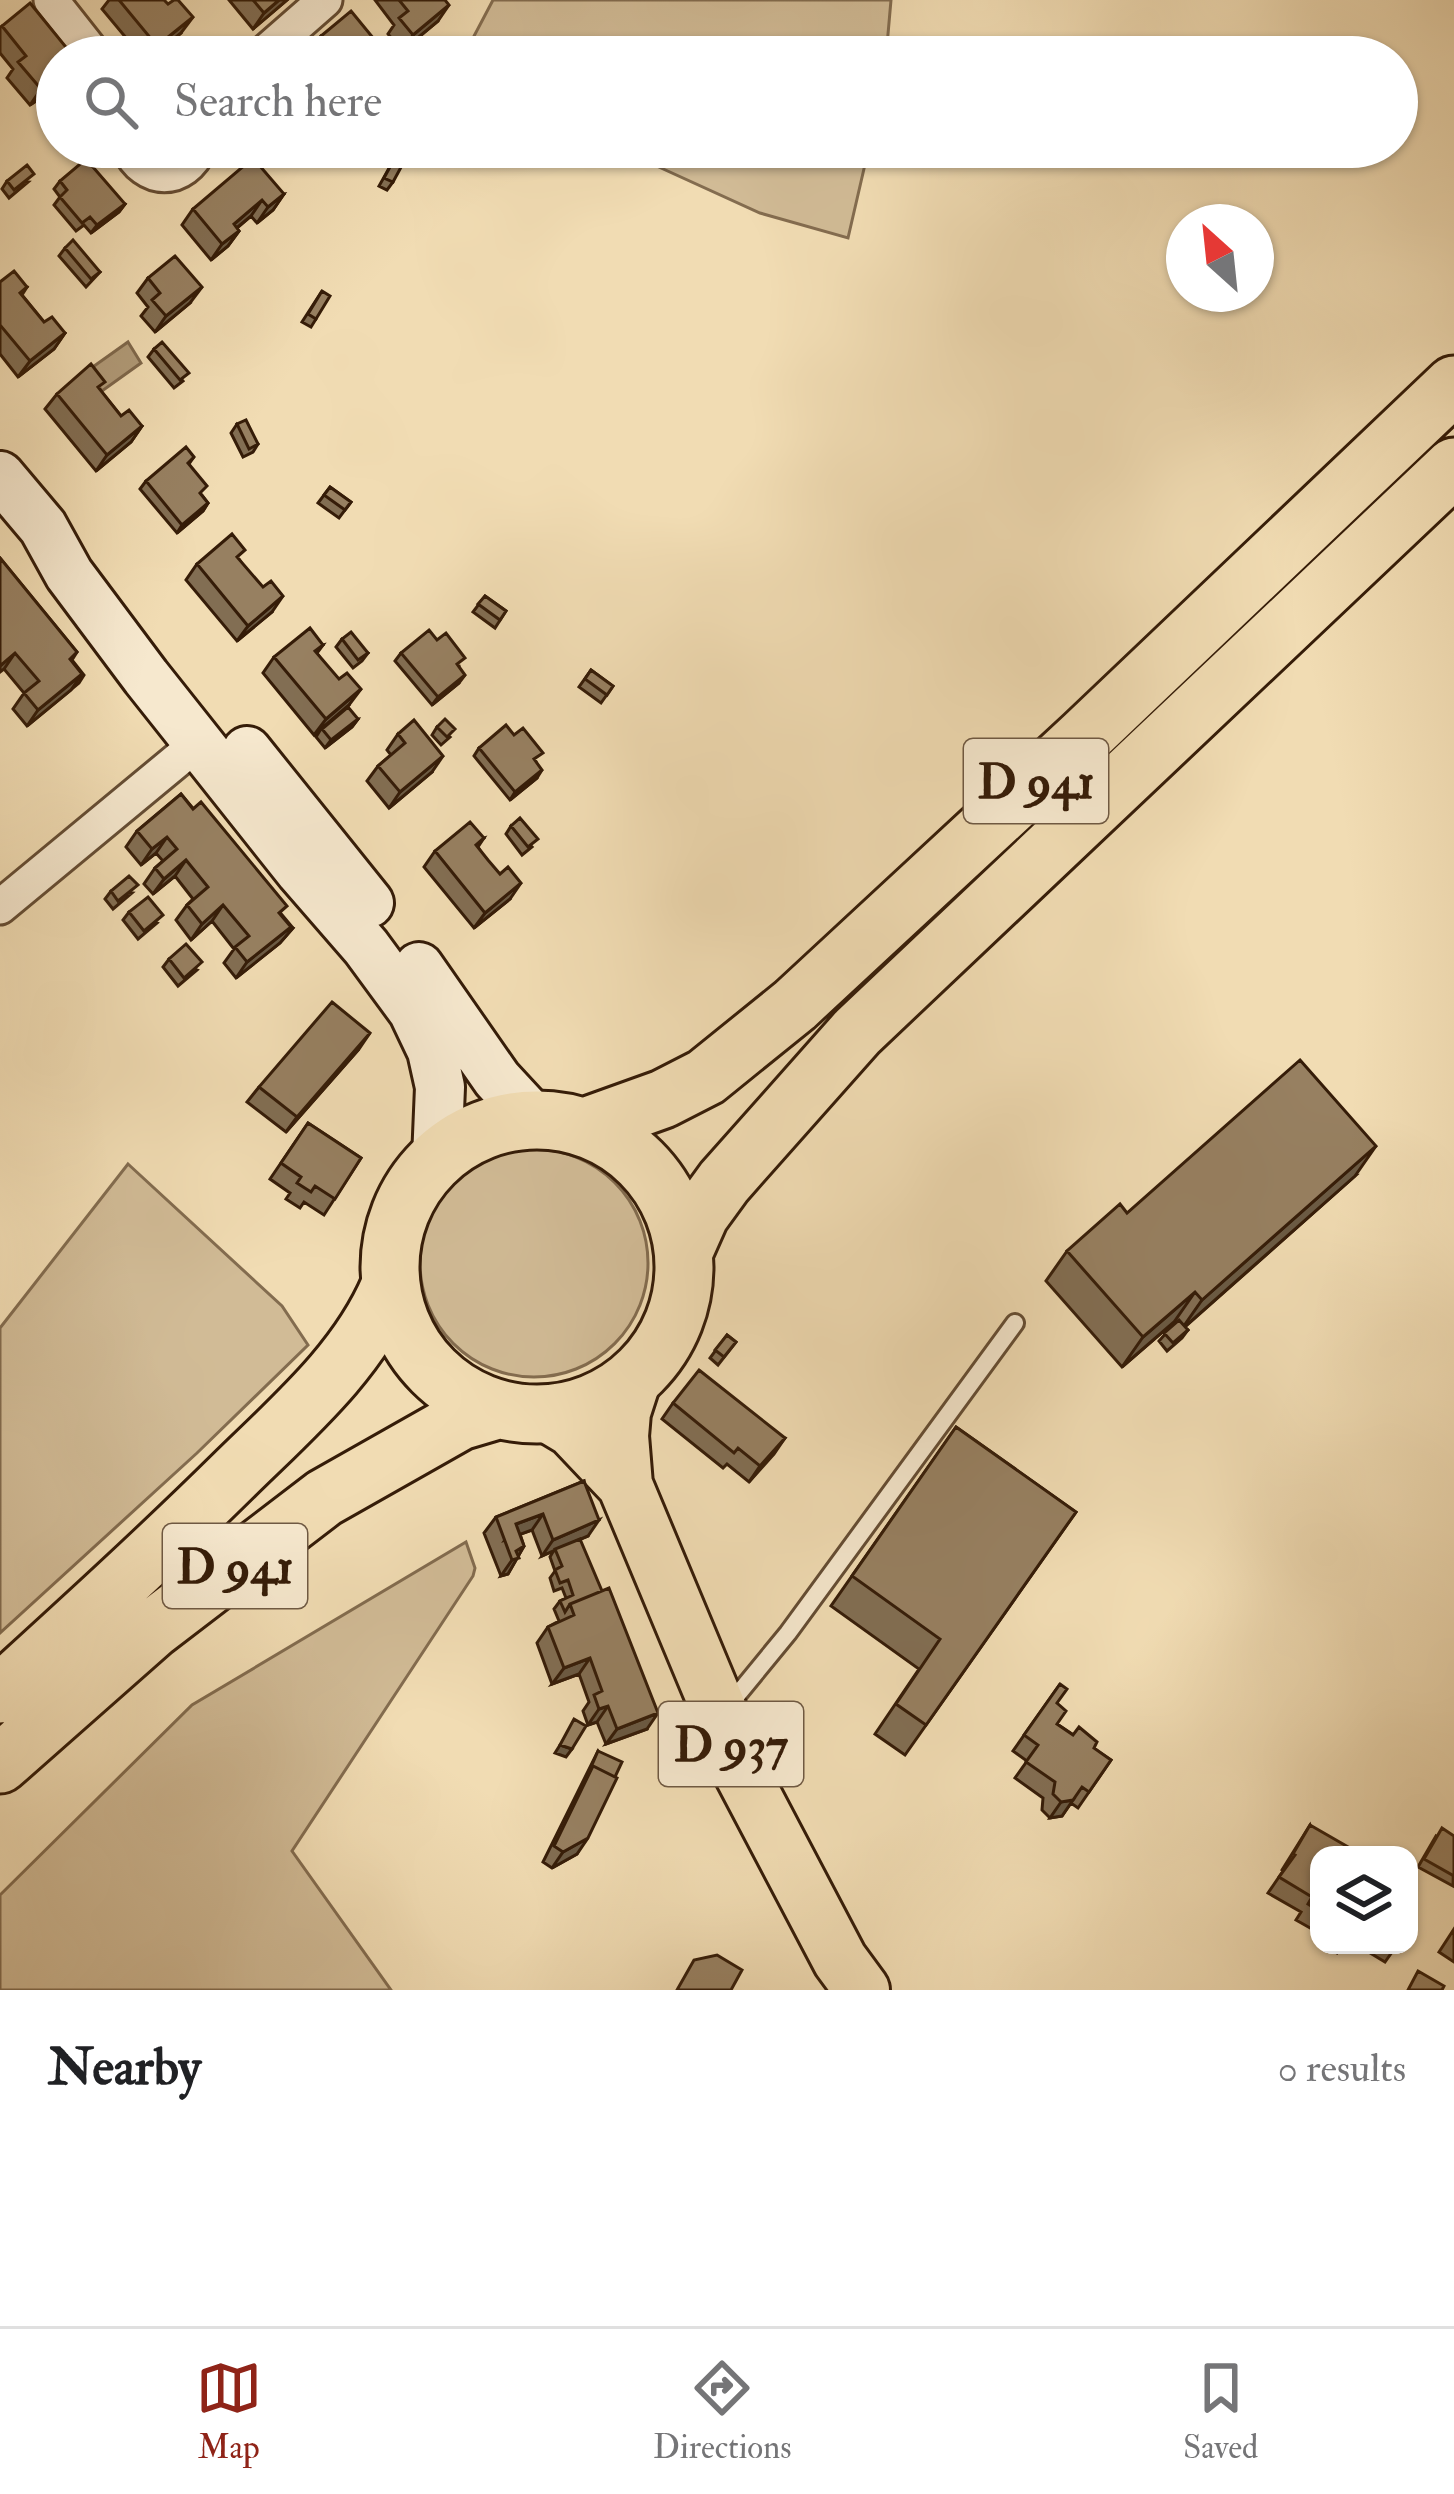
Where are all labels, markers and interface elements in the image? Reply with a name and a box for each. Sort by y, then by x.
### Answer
search box [36,36,1418,168]
icon: search [78,69,144,135]
text: Search here [174,74,382,130]
north arrow [1166,204,1274,312]
road number: D 941 [964,739,1108,823]
road number: D 941 [163,1524,307,1608]
road number: D 937 [659,1702,803,1786]
map controls [1310,1846,1418,1954]
button: layers [1310,1846,1418,1954]
text: Nearby [48,2036,201,2100]
text: 0 results [1278,2044,1406,2093]
tab: Map [196,2355,262,2468]
tab: Directions [653,2355,792,2468]
tab: Saved [1183,2355,1258,2468]

